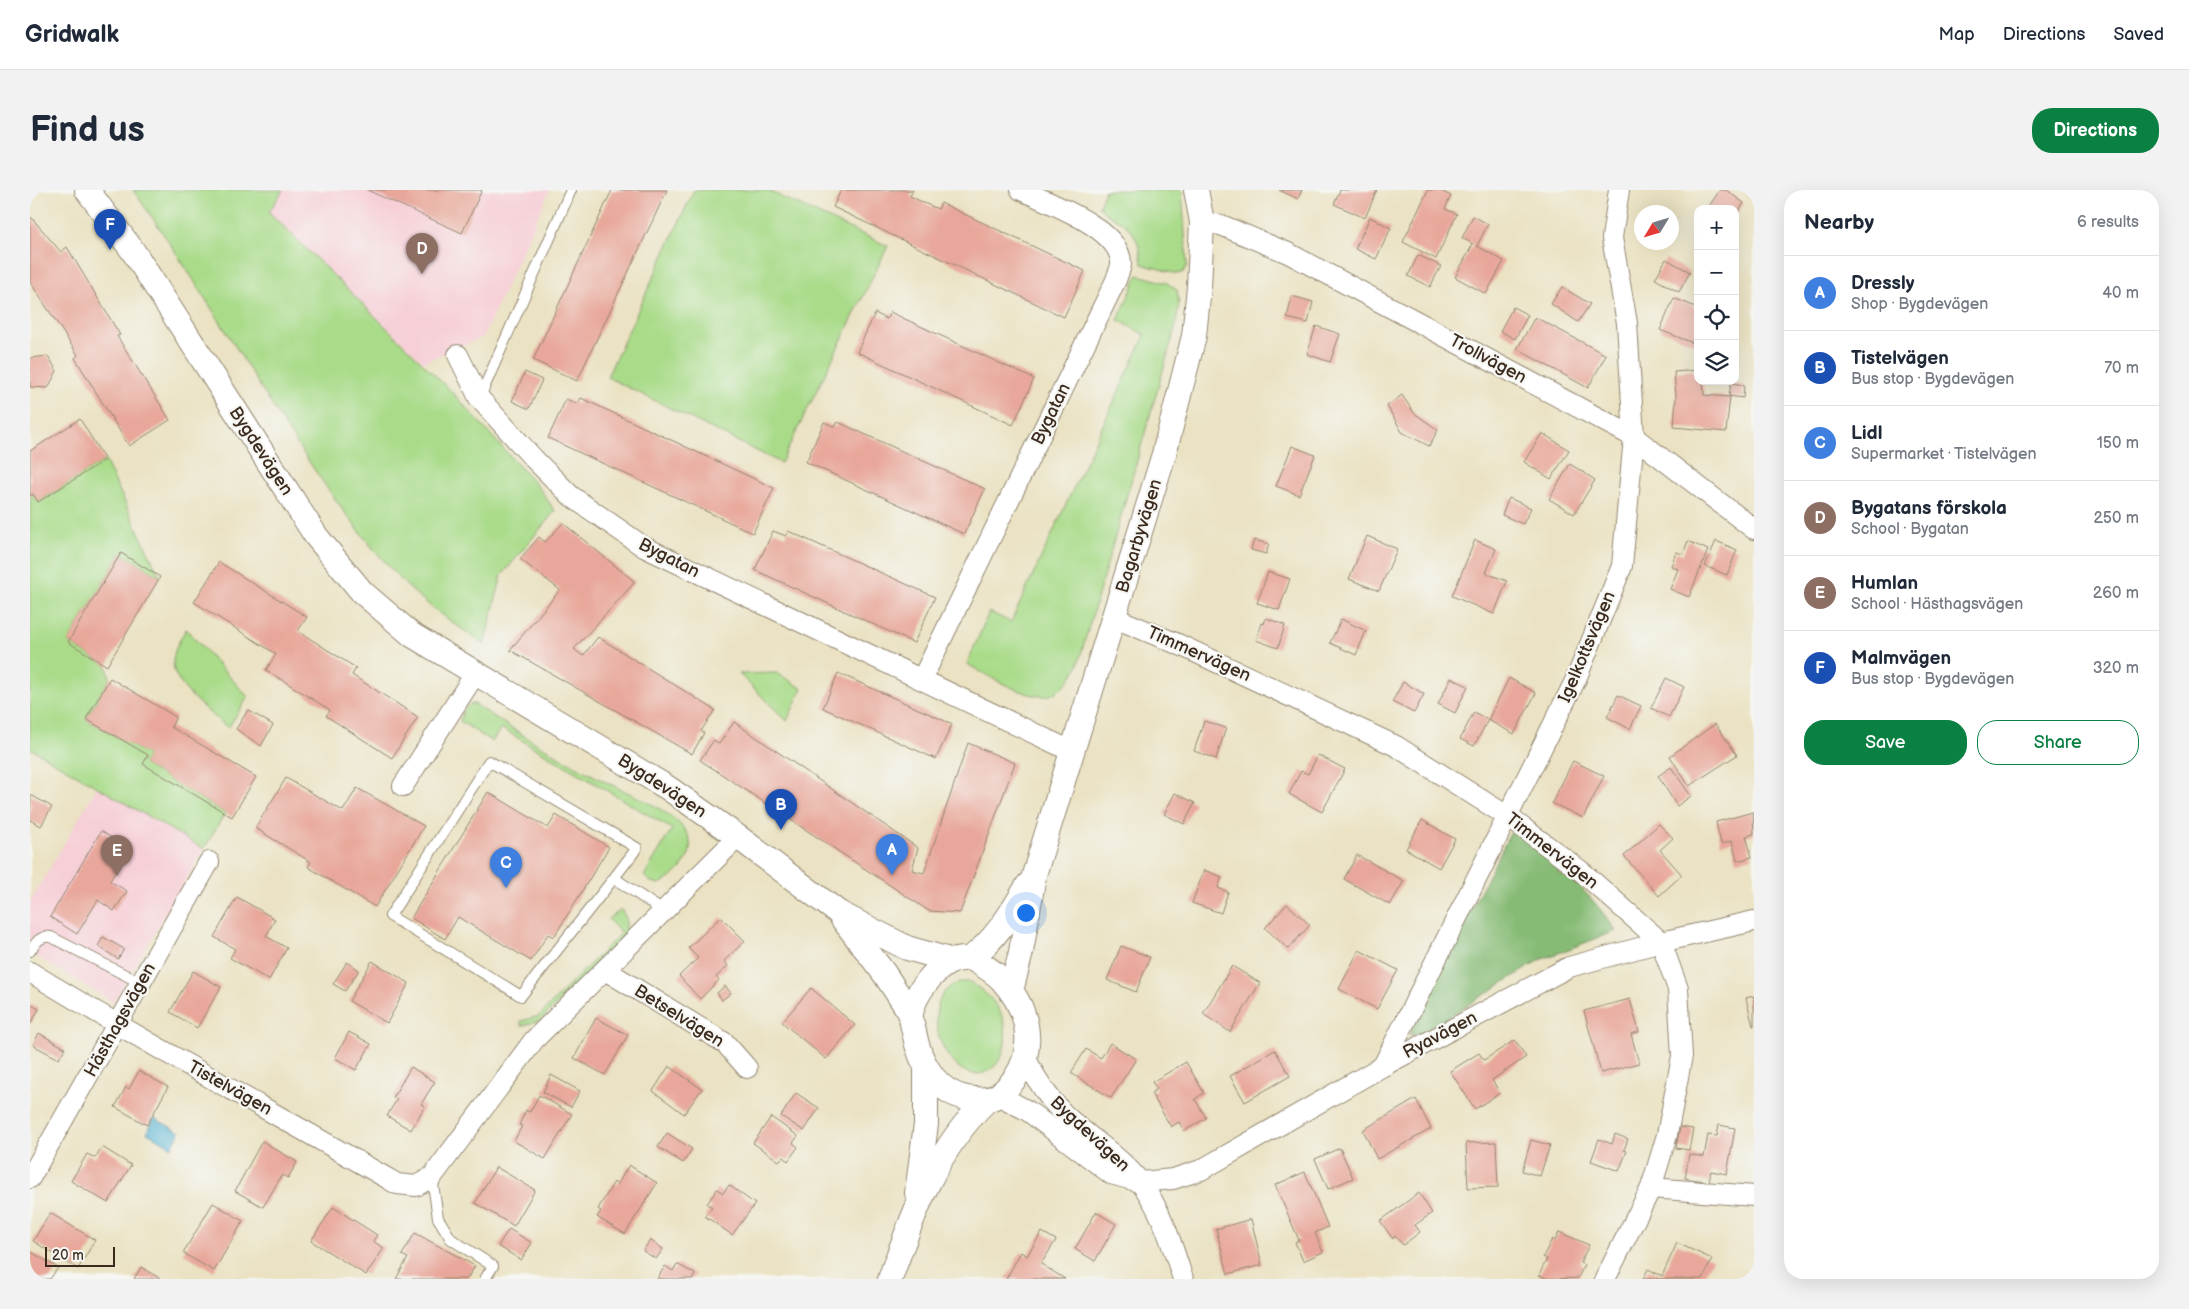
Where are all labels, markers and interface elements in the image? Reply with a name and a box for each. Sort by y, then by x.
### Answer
text: Gridwalk [25,20,119,49]
text: Map [1939,24,1975,45]
text: Directions [2003,24,2085,45]
text: Saved [2113,24,2164,45]
button: Directions [2032,108,2159,153]
text: Find us [30,109,145,152]
north arrow [1634,205,1679,250]
map controls [1694,205,1739,385]
button: + [1694,205,1739,250]
pin: F [94,209,126,250]
text: Nearby [1804,210,1874,235]
text: 6 results [2077,213,2139,232]
pin: D [406,233,438,274]
button: − [1694,250,1739,295]
text: Dressly [1851,272,1914,295]
text: A [1815,284,1825,303]
text: 40 m [2102,284,2139,303]
button: locate [1694,295,1739,340]
text: Shop · Bygdevägen [1851,295,1988,314]
street label: Trollvägen [1446,330,1530,388]
button: layers [1694,340,1739,385]
text: Tistelvägen [1851,347,1949,370]
text: B [1814,359,1826,378]
text: 70 m [2104,359,2139,378]
text: Bus stop · Bygdevägen [1851,370,2014,389]
street label: Bygatan [1027,380,1075,448]
street label: Bygdevägen [225,403,297,499]
text: Lidl [1851,422,1882,445]
text: C [1814,434,1826,453]
text: 150 m [2097,434,2139,453]
text: Supermarket · Tistelvägen [1851,445,2037,464]
street label: Bagarbyvägen [1112,477,1166,595]
text: Bygatans förskola [1851,497,2007,520]
text: D [1814,509,1826,528]
text: 250 m [2093,509,2139,528]
text: School · Bygatan [1851,520,1969,539]
street label: Bygatan [635,534,703,582]
text: Humlan [1851,572,1918,595]
text: E [1815,584,1825,603]
text: 260 m [2093,584,2139,603]
street label: Igelkottsvägen [1554,588,1620,706]
text: School · Hästhagsvägen [1851,595,2023,614]
street label: Timmervägen [1144,622,1254,686]
text: Malmvägen [1851,647,1951,670]
text: F [1815,659,1825,678]
text: 320 m [2093,659,2139,678]
text: Bus stop · Bygdevägen [1851,670,2014,689]
button: Save [1804,720,1967,765]
button: Share [1977,720,2139,765]
street label: Bygdevägen [614,750,710,822]
pin: B [765,789,797,830]
street label: Timmervägen [1502,809,1602,893]
pin: A [876,834,908,875]
pin: E [101,835,133,876]
pin: C [490,847,522,888]
your location [1013,900,1039,926]
street label: Hästhagsvägen [80,959,160,1081]
street label: Betselvägen [630,980,728,1052]
street label: Ryavägen [1399,1007,1481,1063]
street label: Tistelvägen [184,1056,276,1120]
street label: Bygdevägen [1046,1092,1134,1176]
scale bar [45,1244,115,1267]
text: 20 m [52,1247,84,1264]

